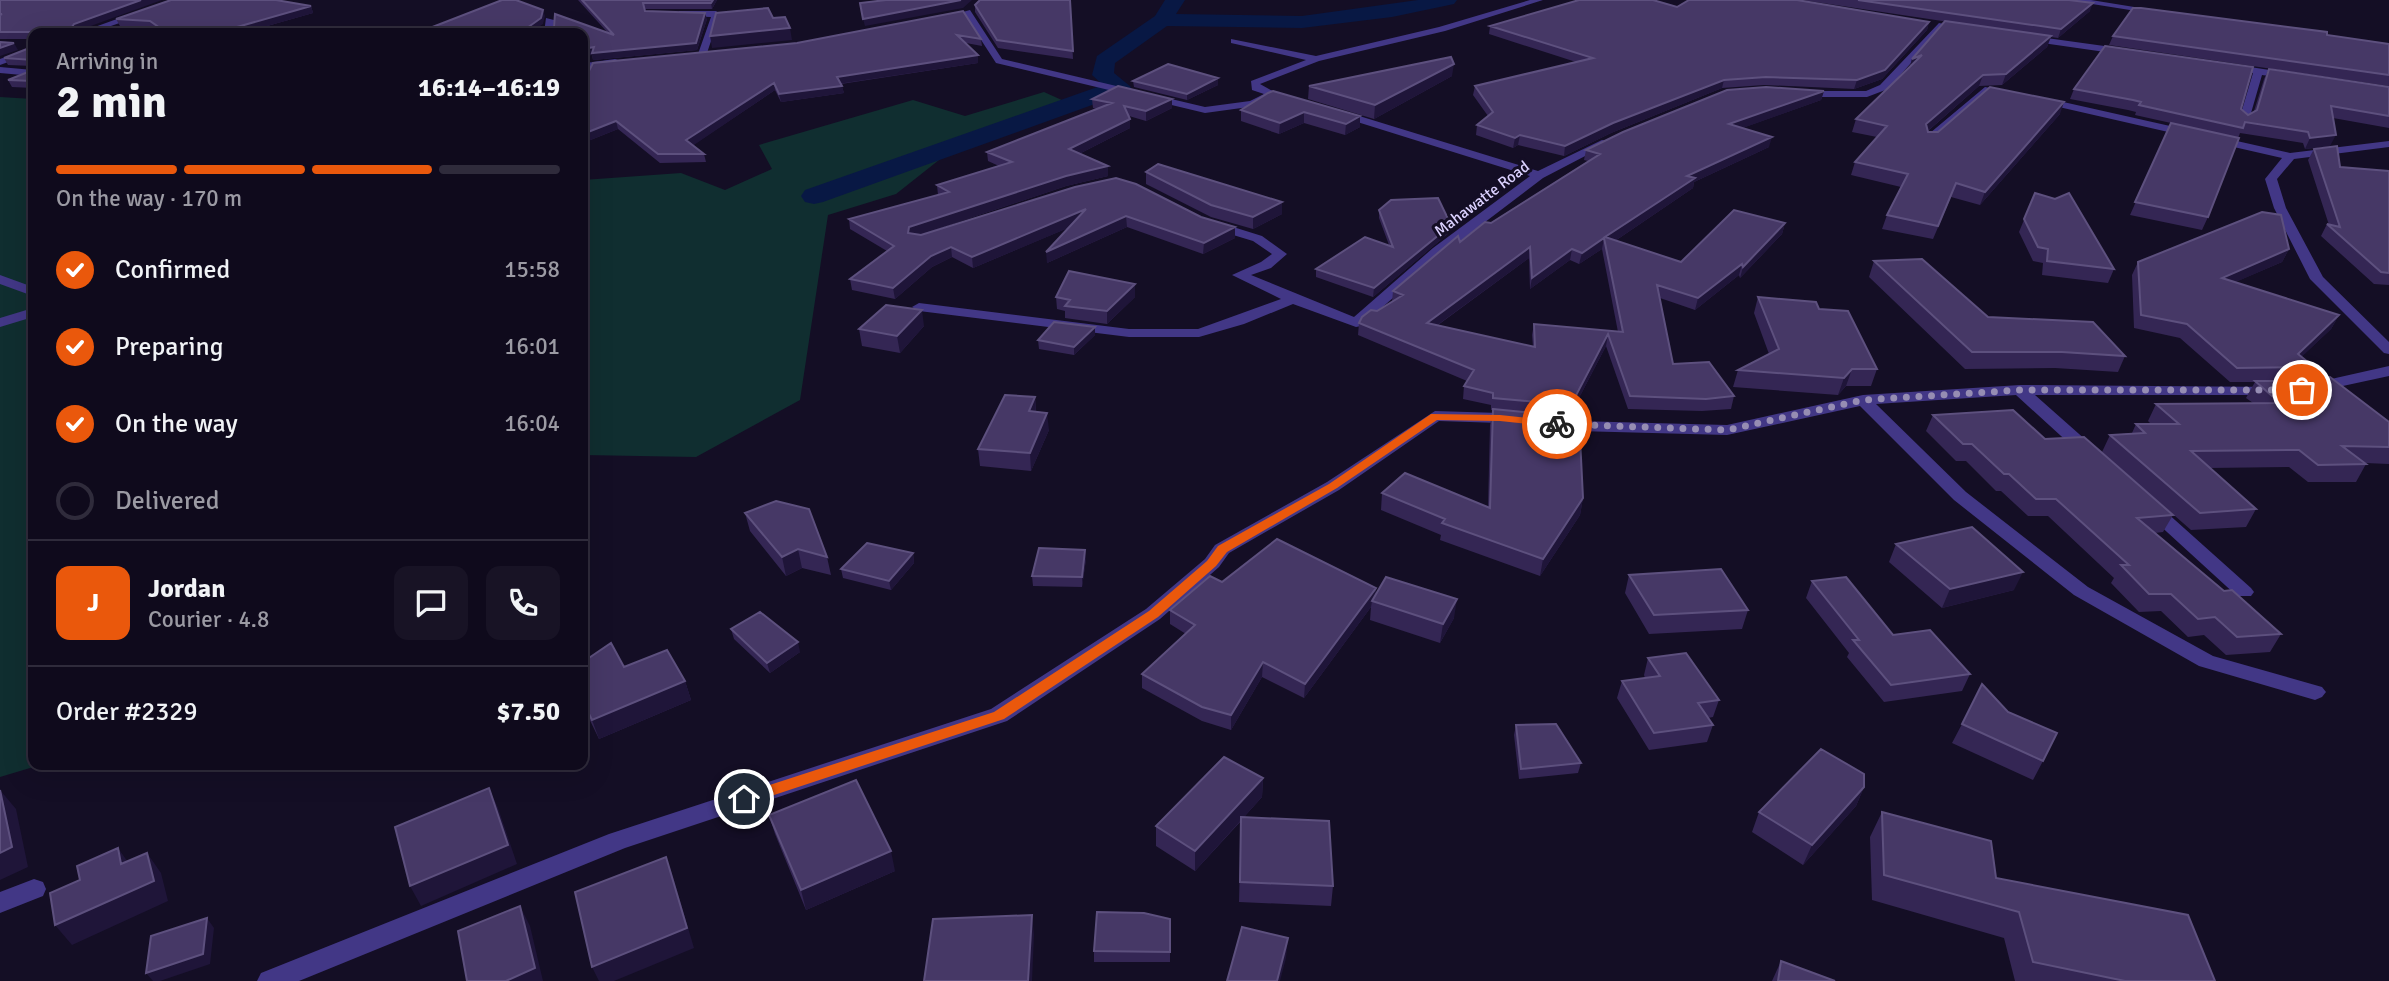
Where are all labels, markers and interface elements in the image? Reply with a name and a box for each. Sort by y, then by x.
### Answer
text: Arriving in [56,47,158,76]
text: 16:14–16:19 [418,72,560,104]
text: 2 min [56,74,167,130]
street label: Mahawatte Road [1431,157,1533,241]
text: On the way · 170 m [56,184,242,213]
icon: check [56,251,94,289]
text: Confirmed [115,254,230,286]
text: 15:58 [504,255,560,284]
icon: check [56,328,94,366]
text: Preparing [115,331,223,363]
text: 16:01 [504,332,560,361]
pin [2272,360,2332,420]
icon: bag [2283,371,2321,409]
courier [1522,389,1592,459]
icon: check [56,405,94,443]
icon: bike [1538,405,1576,443]
text: On the way [115,408,238,440]
text: 16:04 [504,409,560,438]
text: Delivered [115,485,220,517]
button: chat [394,566,468,640]
button: phone [486,566,560,640]
text: Jordan [148,573,225,605]
text: J [87,587,99,619]
text: Courier · 4.8 [148,605,269,634]
text: Order #2329 [56,696,197,728]
text: $7.50 [496,696,560,728]
pin [714,769,774,829]
icon: home [725,780,763,818]

